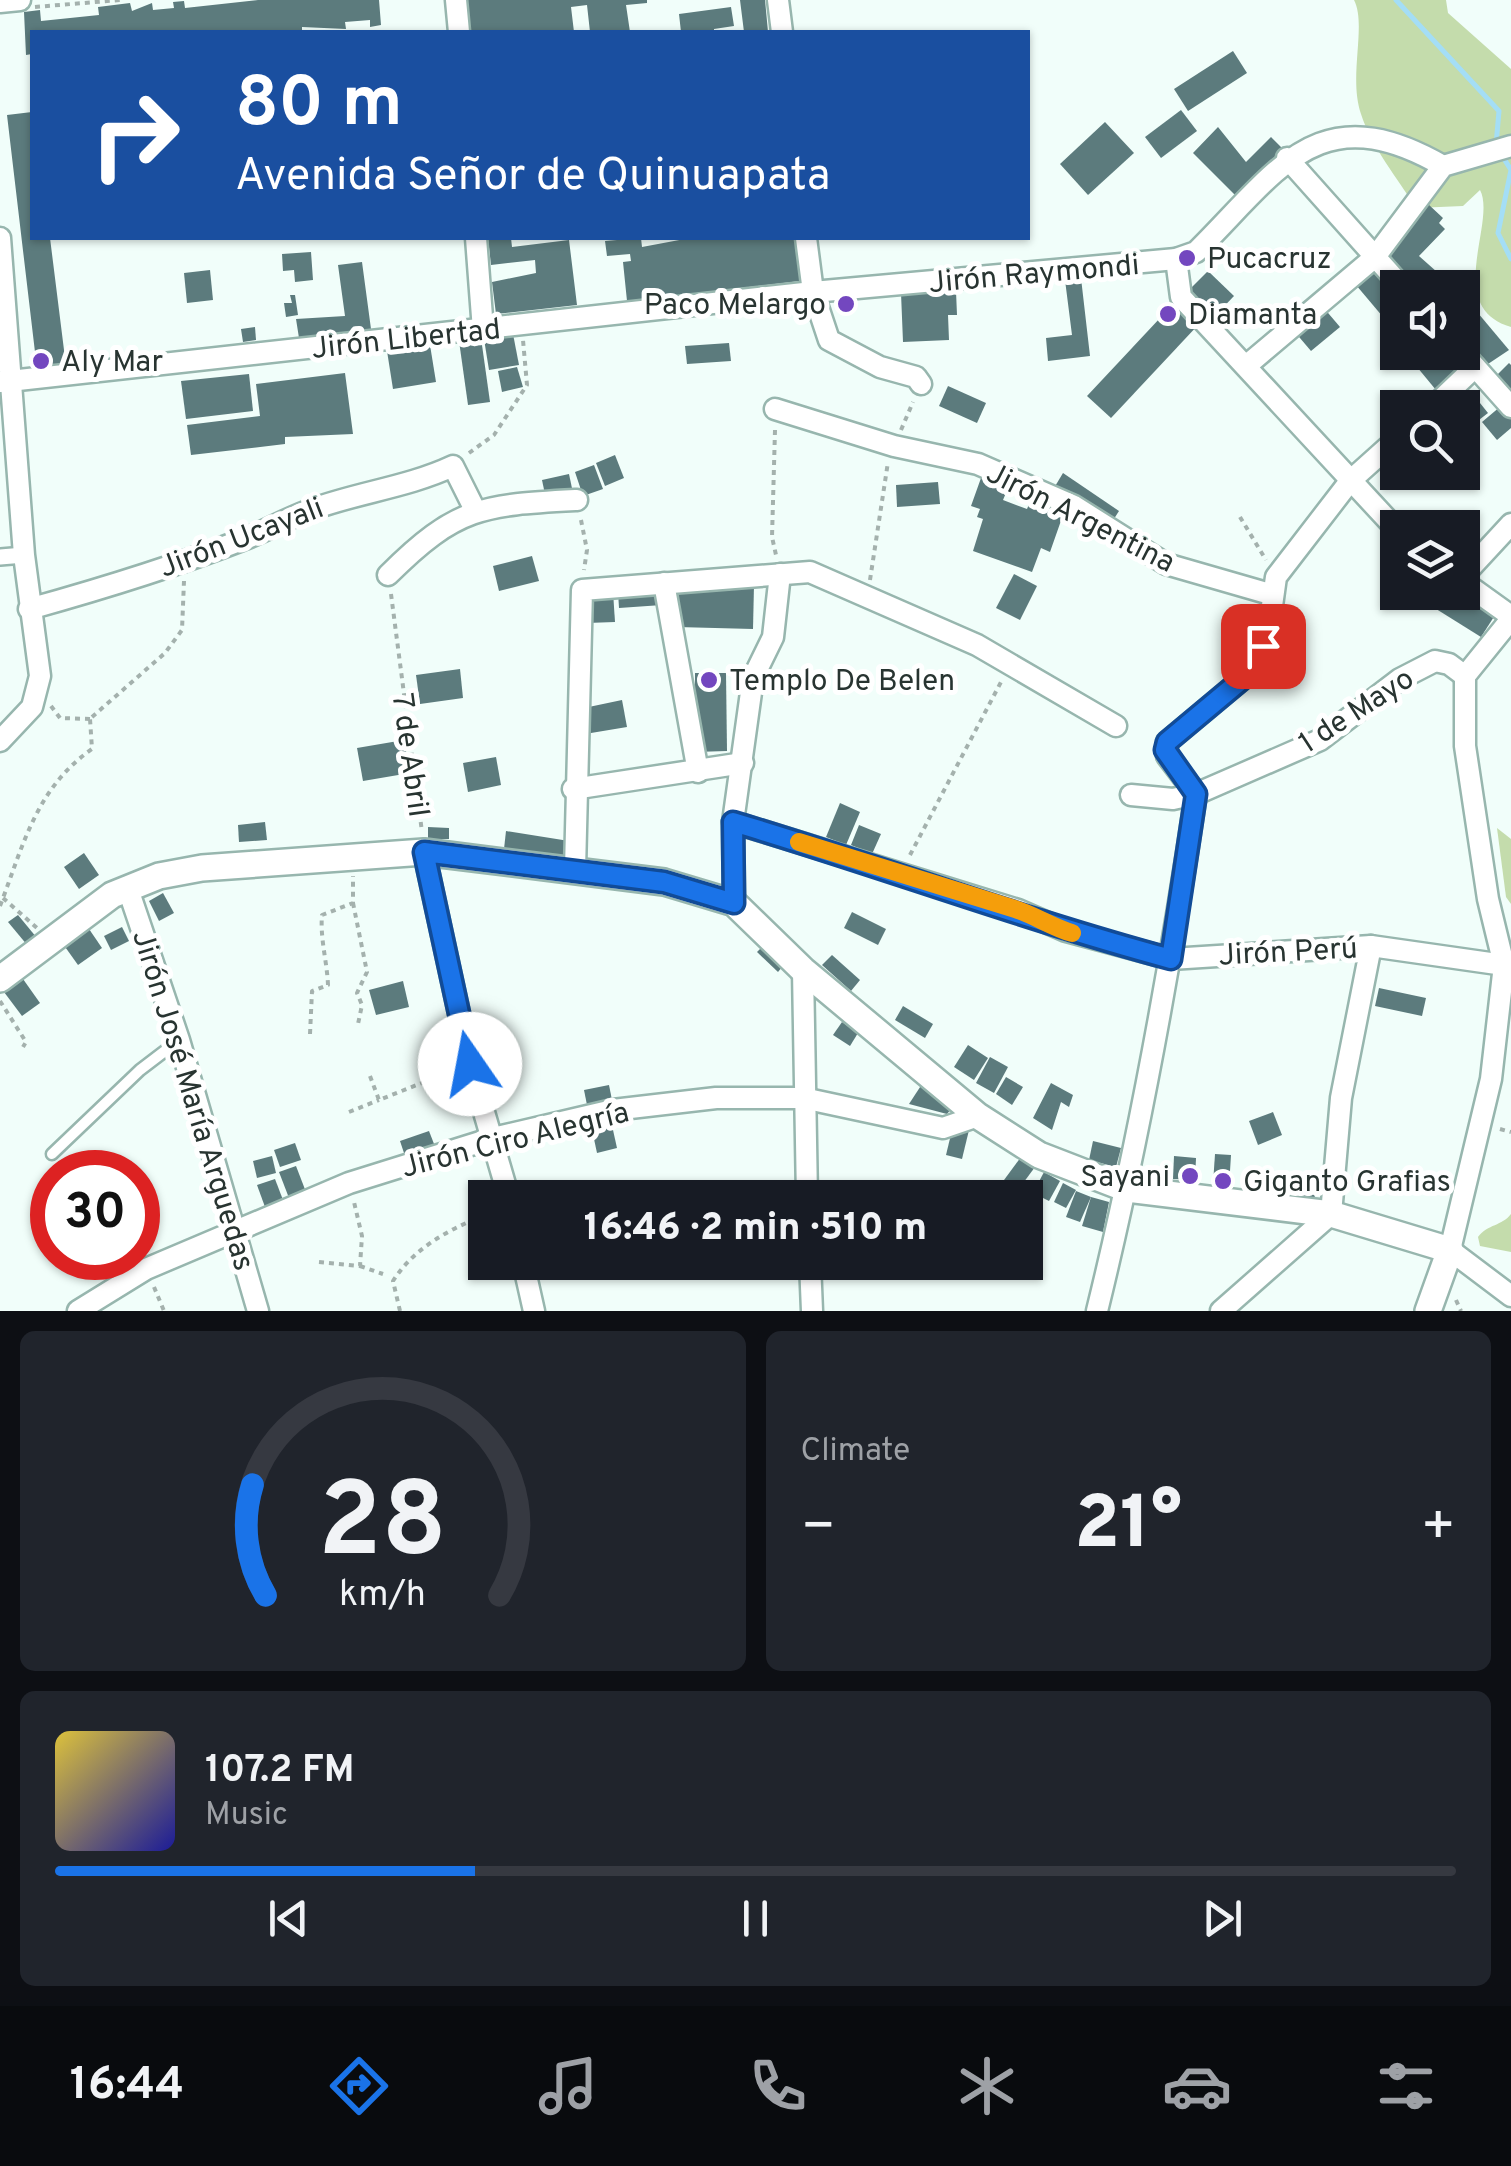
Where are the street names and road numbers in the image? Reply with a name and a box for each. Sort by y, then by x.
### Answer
street label: Jirón Raymondi [927,248,1141,303]
street label: Jirón Libertad [310,312,503,369]
street label: Jirón Argentina [979,456,1180,583]
street label: Jirón Ucayali [154,491,329,588]
street label: 1 de Mayo [1293,661,1422,763]
street label: 7 de Abril [382,691,436,820]
street label: Jirón José María Arguedas [122,926,261,1275]
street label: Jirón Perú [1218,931,1359,976]
street label: Jirón Ciro Alegría [398,1095,633,1188]

